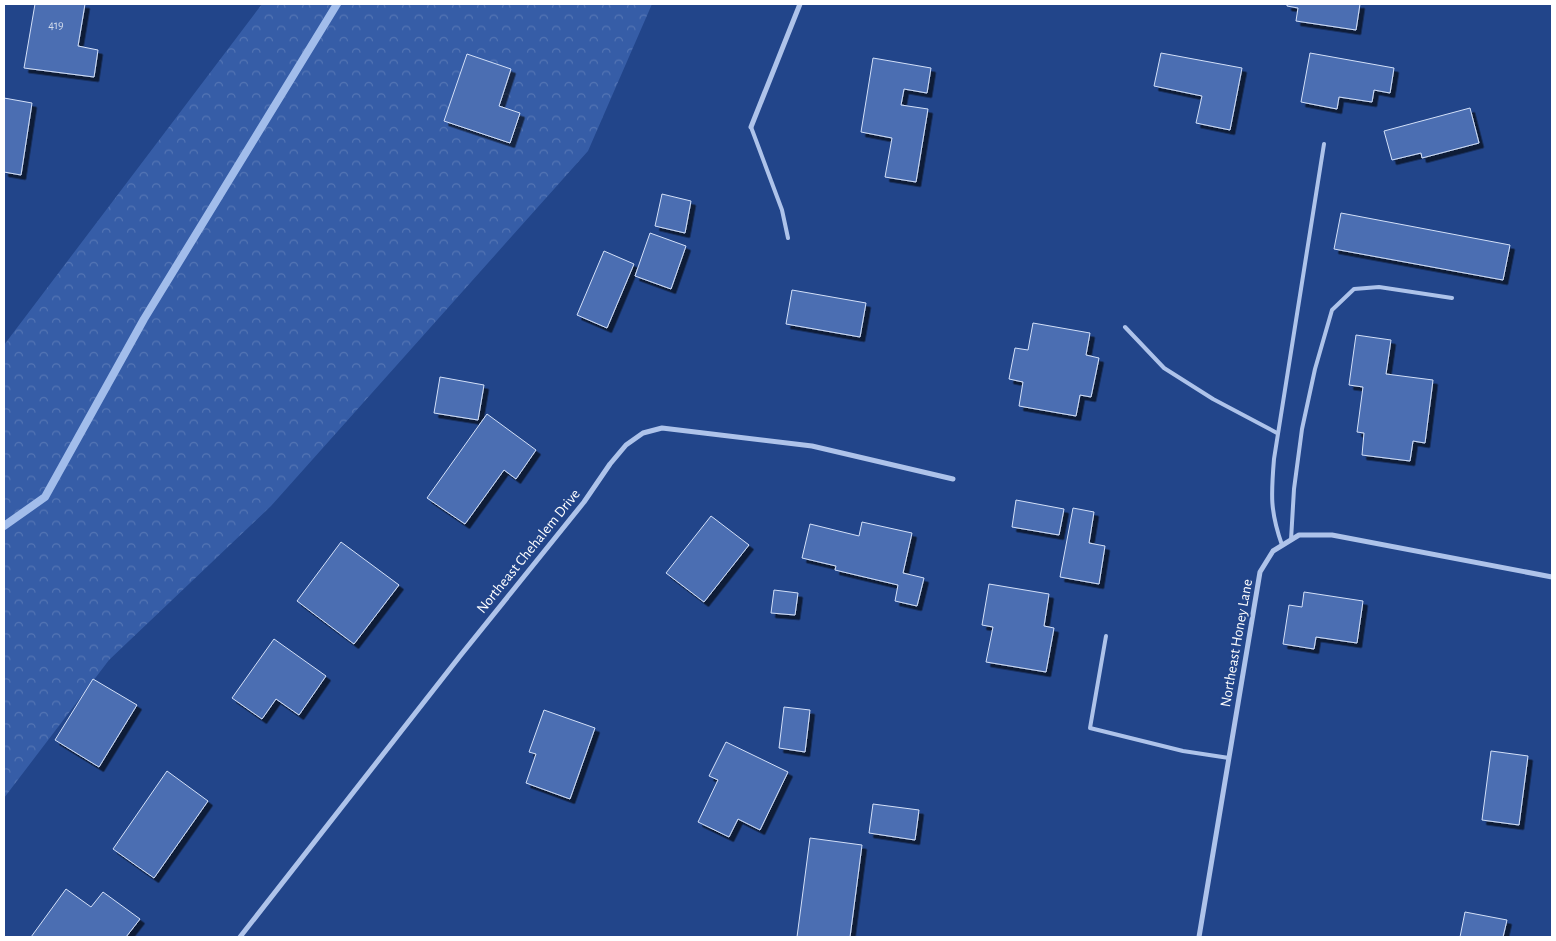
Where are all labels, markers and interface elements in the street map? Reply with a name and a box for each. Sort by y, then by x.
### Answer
house number: 419 [48,19,64,31]
street label: Northeast Chehalem Drive [474,486,583,616]
street label: Northeast Honey Lane [1218,578,1255,708]

